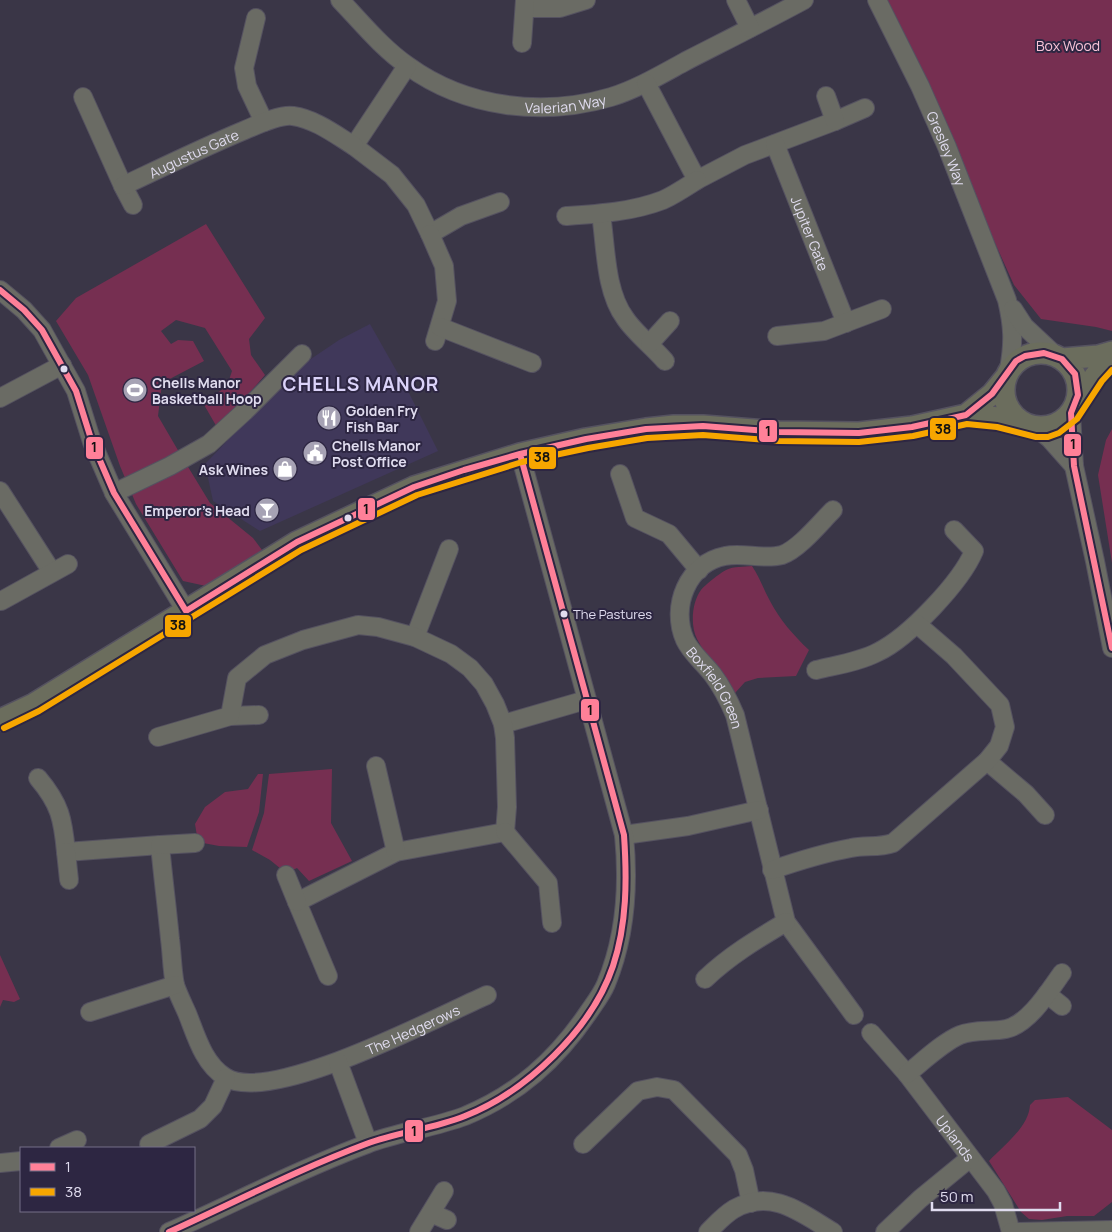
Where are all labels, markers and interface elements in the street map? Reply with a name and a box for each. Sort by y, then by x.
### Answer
park label: Box Wood [1036,36,1100,55]
street label: Valerian Way [524,89,609,117]
street label: Gresley Way [923,108,971,189]
street label: Augustus Gate [146,124,241,182]
street label: Jupiter Gate [787,193,834,273]
unlabelled marker [59,364,69,374]
district label: CHELLS MANOR [283,371,439,397]
place label: Chells Manor Basketball Hoop [152,373,262,408]
sports icon: Chells Manor Basketball Hoop [122,377,148,403]
place label: Golden Fry Fish Bar [346,401,418,436]
restaurant icon: Golden Fry Fish Bar [316,405,342,431]
line badge: 38 [929,417,957,441]
line badge: 1 [758,419,778,443]
text: 38 [935,419,951,438]
text: 1 [765,421,771,440]
line badge: 1 [1063,433,1082,457]
text: 1 [1070,434,1076,453]
line badge: 1 [85,436,104,460]
place label: Chells Manor Post Office [332,436,421,471]
text: 1 [91,437,97,456]
public building icon: Chells Manor Post Office [302,440,328,466]
line badge: 38 [528,446,557,470]
text: 38 [534,447,550,466]
shop icon: Ask Wines [272,456,298,482]
place label: Ask Wines [199,460,268,479]
bar icon: Emperor's Head [254,497,280,523]
line badge: 1 [357,497,376,521]
text: 1 [363,499,369,518]
place label: Emperor's Head [144,501,250,520]
unlabelled marker [343,513,353,523]
place label: The Pastures [573,605,652,623]
marker: The Pastures [559,609,569,619]
line badge: 38 [164,614,192,638]
text: 38 [170,615,186,634]
street label: Boxfield Green [682,642,747,730]
line badge: 1 [580,698,600,722]
text: 1 [587,700,593,719]
street label: The Hedgerows [363,1000,463,1059]
street label: Uplands [932,1111,979,1165]
line badge: 1 [404,1119,424,1143]
text: 1 [411,1121,417,1140]
legend [20,1147,195,1212]
text: 1 [65,1156,71,1177]
scale bar [932,1180,1060,1212]
text: 38 [65,1181,82,1202]
text: 50 m [940,1186,974,1207]

